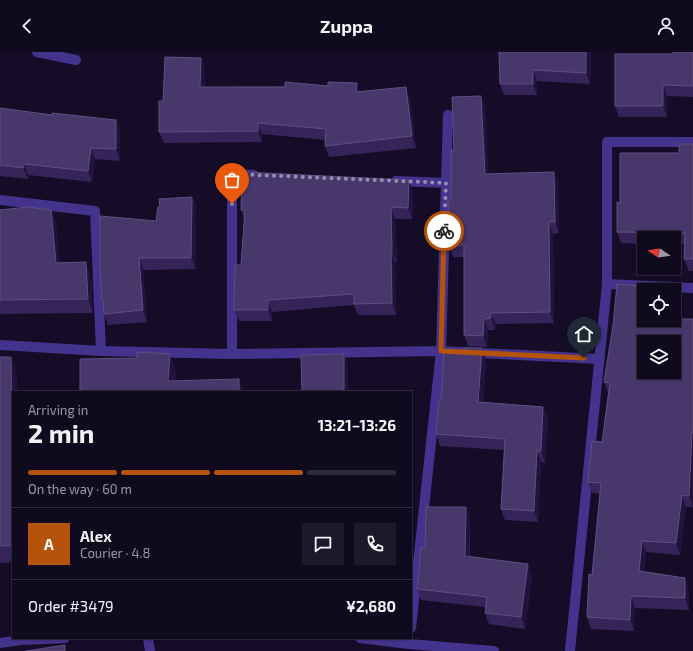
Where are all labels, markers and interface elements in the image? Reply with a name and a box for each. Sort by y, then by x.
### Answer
icon: back [16,15,38,37]
text: Zuppa [320,15,373,37]
icon: person [655,15,677,37]
pin [215,163,249,204]
icon: bag [221,169,243,191]
courier [424,211,464,251]
icon: bike [433,220,455,242]
north arrow [637,231,681,275]
map controls [637,231,681,379]
button: locate [637,283,681,327]
pin [567,317,601,358]
icon: home [573,323,595,345]
button: layers [637,335,681,379]
text: Arriving in [28,402,88,418]
text: 13:21–13:26 [318,416,396,434]
text: 2 min [28,417,94,448]
text: On the way · 60 m [28,481,132,497]
button: chat [302,523,344,565]
button: phone [354,523,396,565]
text: Alex [80,527,112,545]
text: A [44,535,54,553]
text: Courier · 4.8 [80,545,150,561]
text: Order #3479 [28,597,114,615]
text: ¥2,680 [346,597,396,615]

